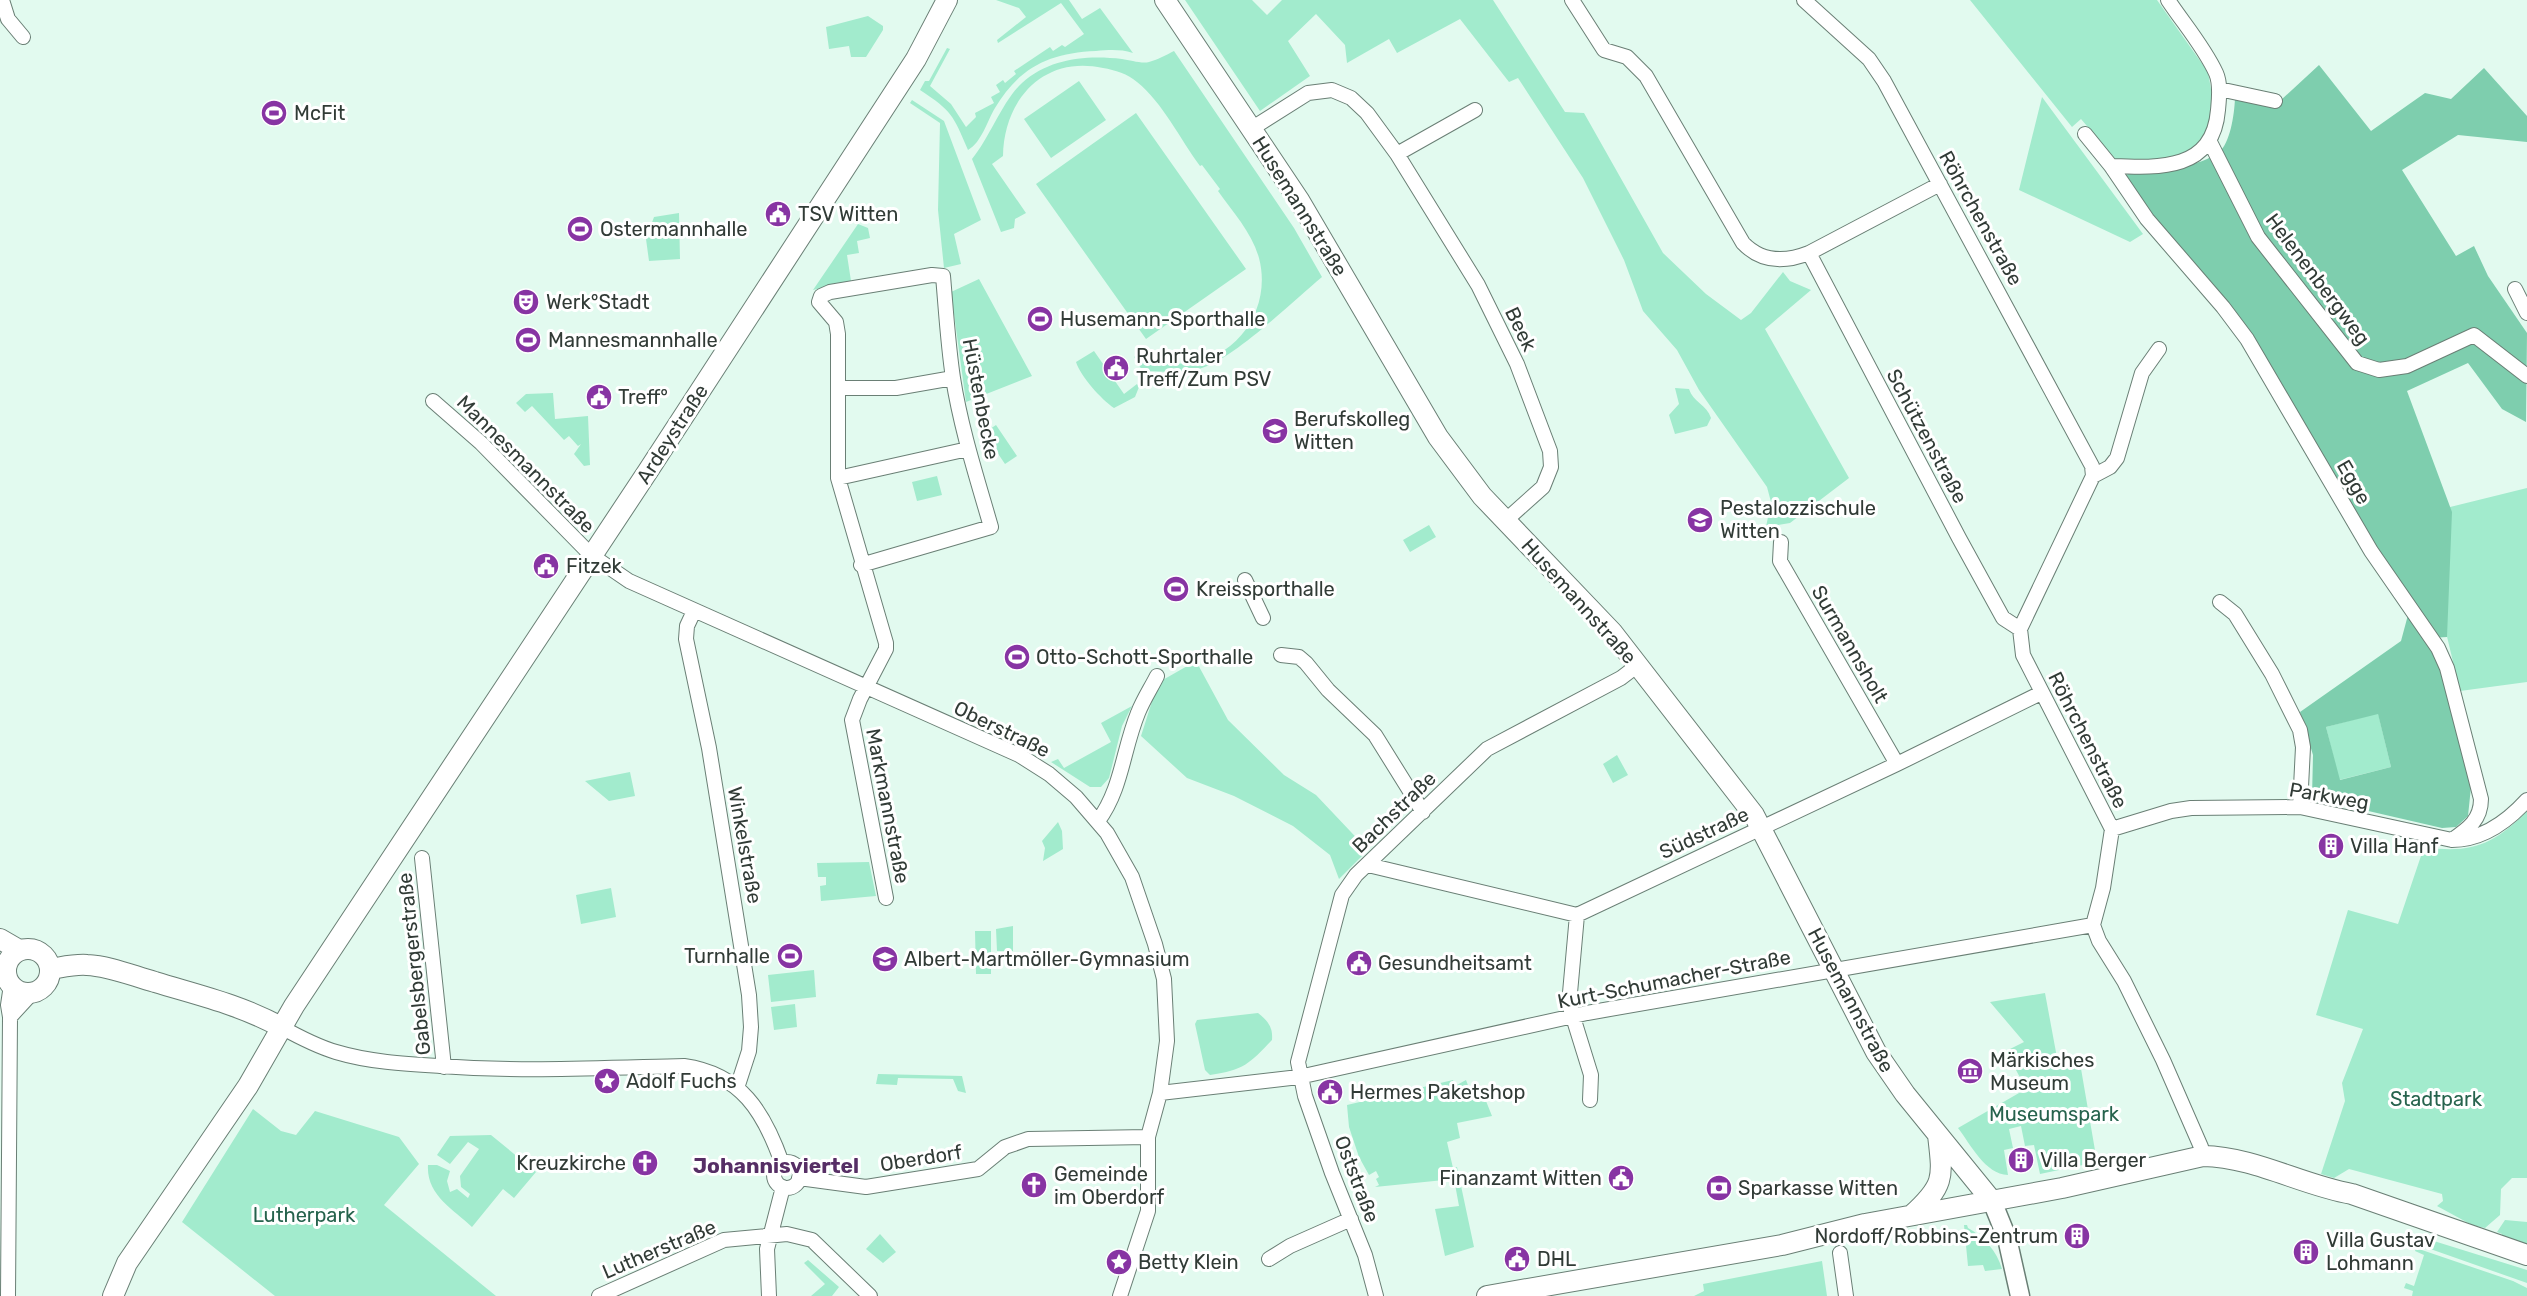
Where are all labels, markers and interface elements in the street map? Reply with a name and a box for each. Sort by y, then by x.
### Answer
sports icon: McFit [259,98,289,128]
place label: McFit [294,101,345,125]
street label: Husemannstraße [1247,132,1353,280]
street label: Röhrchenstraße [1934,147,2028,289]
public building icon: TSV Witten [763,199,793,229]
place label: TSV Witten [798,202,898,226]
street label: Helenenbergweg [2261,209,2375,349]
sports icon: Ostermannhalle [565,214,595,244]
place label: Ostermannhalle [600,217,748,241]
theatre icon: Werk°Stadt [511,287,541,317]
place label: Werk°Stadt [546,290,650,314]
street label: Beek [1500,303,1542,356]
sports icon: Husemann-Sporthalle [1025,304,1055,334]
place label: Husemann-Sporthalle [1060,307,1266,331]
sports icon: Mannesmannhalle [513,325,543,355]
place label: Mannesmannhalle [548,328,718,352]
street label: Hüstenbecke [958,336,1004,462]
place label: Ruhrtaler Treff/Zum PSV [1136,344,1271,391]
public building icon: Ruhrtaler Treff/Zum PSV [1101,353,1131,383]
street label: Schützenstraße [1882,365,1972,507]
street label: Ardeystraße [631,380,713,488]
public building icon: Treff° [584,382,614,412]
place label: Treff° [618,385,668,409]
street label: Mannesmannstraße [452,390,600,538]
place label: Berufskolleg Witten [1294,407,1410,454]
school or university icon: Berufskolleg Witten [1260,416,1290,446]
street label: Egge [2332,456,2376,508]
place label: Pestalozzischule Witten [1720,496,1876,543]
school or university icon: Pestalozzischule Witten [1685,505,1715,535]
street label: Husemannstraße [1516,533,1642,669]
public building icon: Fitzek [531,551,561,581]
place label: Fitzek [566,554,623,578]
sports icon: Kreissporthalle [1161,574,1191,604]
place label: Kreissporthalle [1196,577,1335,601]
street label: Surmannsholt [1807,581,1893,707]
sports icon: Otto-Schott-Sporthalle [1002,642,1032,672]
place label: Otto-Schott-Sporthalle [1036,645,1253,669]
street label: Röhrchenstraße [2043,668,2133,812]
street label: Oberstraße [950,695,1054,763]
street label: Markmannstraße [861,726,915,886]
street label: Bachstraße [1347,766,1441,858]
street label: Parkweg [2287,777,2371,815]
street label: Winkelstraße [723,785,767,905]
street label: Südstraße [1655,802,1753,864]
building icon: Villa Hanf [2316,831,2346,861]
place label: Villa Hanf [2350,834,2439,858]
street label: Gabelsbergerstraße [392,871,436,1057]
street label: Husemannstraße [1803,924,1899,1076]
sports icon: Turnhalle [775,941,805,971]
place label: Turnhalle [684,944,770,968]
school or university icon: Albert-Martmöller-Gymnasium [870,944,900,974]
street label: Kurt-Schumacher-Straße [1555,945,1793,1013]
place label: Albert-Martmöller-Gymnasium [904,947,1190,971]
public building icon: Gesundheitsamt [1344,948,1374,978]
place label: Gesundheitsamt [1378,951,1532,975]
place label: Märkisches Museum [1990,1048,2095,1095]
museum icon: Märkisches Museum [1955,1056,1985,1086]
place icon: Adolf Fuchs [592,1066,622,1096]
place label: Adolf Fuchs [626,1069,737,1093]
public building icon: Hermes Paketshop [1315,1077,1345,1107]
place label: Hermes Paketshop [1350,1080,1525,1104]
park label: Stadtpark [2390,1087,2483,1111]
park label: Museumspark [1989,1102,2120,1126]
street label: Oststraße [1329,1132,1385,1226]
street label: Oberdorf [878,1140,964,1176]
building icon: Villa Berger [2006,1145,2036,1175]
church icon: Kreuzkirche [630,1148,660,1178]
place label: Villa Berger [2040,1148,2147,1172]
place label: Kreuzkirche [516,1151,626,1175]
district label: Johannisviertel [693,1153,859,1178]
place label: Gemeinde im Oberdorf [1054,1162,1165,1209]
public building icon: Finanzamt Witten [1606,1163,1636,1193]
place label: Finanzamt Witten [1439,1166,1602,1190]
church icon: Gemeinde im Oberdorf [1019,1170,1049,1200]
bank icon: Sparkasse Witten [1704,1173,1734,1203]
place label: Sparkasse Witten [1738,1176,1898,1200]
park label: Lutherpark [253,1203,356,1227]
street label: Lutherstraße [599,1214,719,1284]
building icon: Nordoff/Robbins-Zentrum [2062,1221,2092,1251]
place label: Nordoff/Robbins-Zentrum [1814,1224,2058,1248]
place label: Villa Gustav Lohmann [2326,1228,2435,1275]
building icon: Villa Gustav Lohmann [2291,1237,2321,1267]
public building icon: DHL [1502,1244,1532,1274]
place icon: Betty Klein [1104,1247,1134,1277]
place label: DHL [1537,1247,1576,1271]
place label: Betty Klein [1138,1250,1239,1274]

